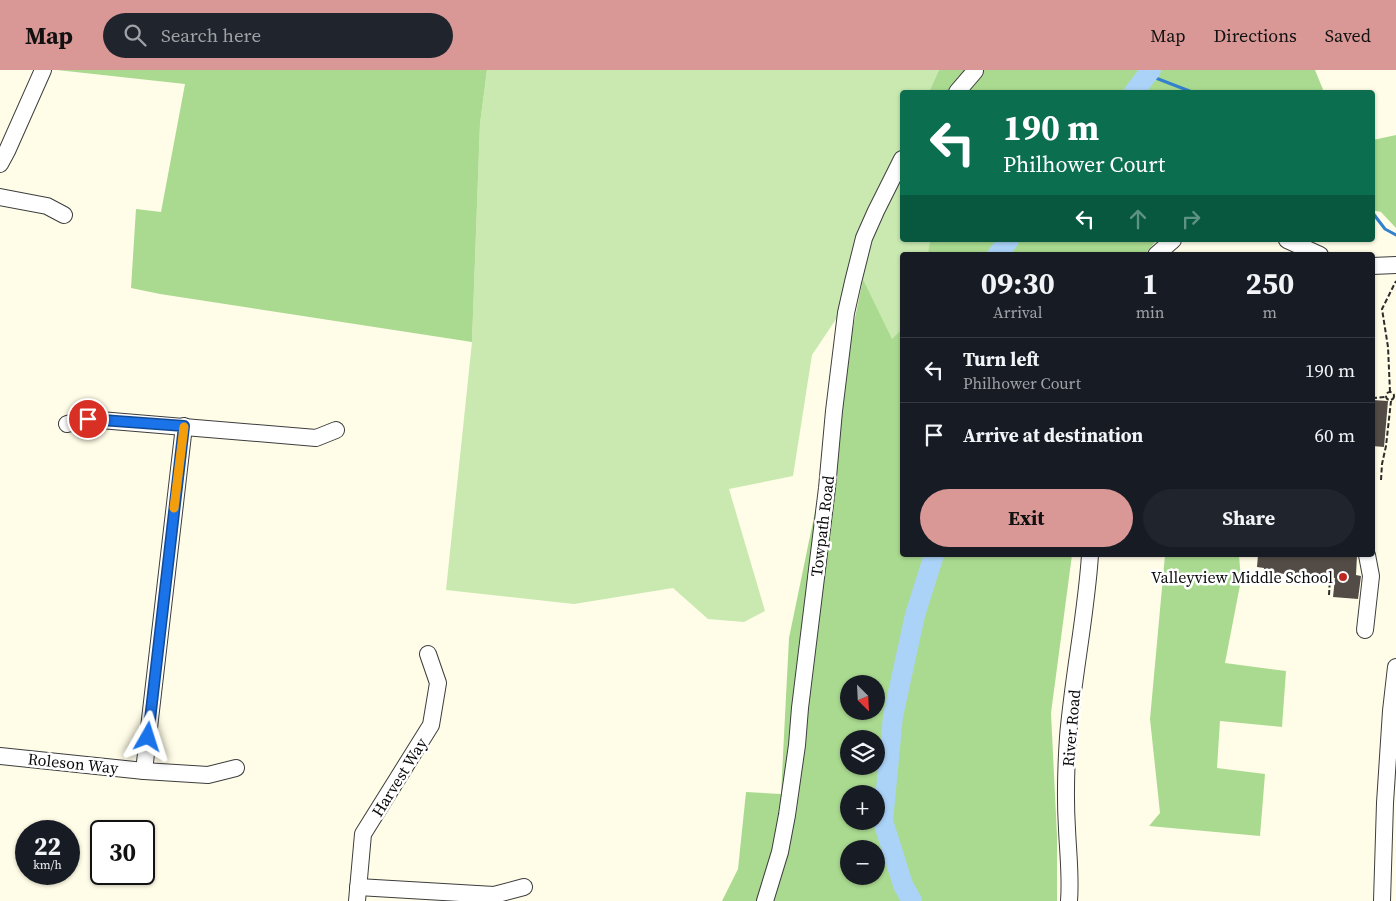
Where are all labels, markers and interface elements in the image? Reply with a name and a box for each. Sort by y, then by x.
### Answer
search box [103,13,453,58]
text: Map [25,19,73,52]
icon: search [121,21,149,49]
text: Search here [161,22,261,48]
text: Map [1150,23,1186,48]
text: Directions [1214,23,1297,48]
text: Saved [1325,23,1371,48]
text: 190 m [1003,104,1099,152]
icon: left [920,110,985,175]
text: Philhower Court [1003,149,1165,179]
icon: left [1071,205,1099,233]
icon: ahead [1124,205,1152,233]
icon: right [1177,205,1205,233]
text: 09:30 [981,263,1055,304]
text: 1 [1142,263,1158,304]
text: 250 [1245,263,1294,304]
text: Arrival [993,301,1043,323]
text: min [1136,301,1165,323]
text: m [1263,301,1277,323]
text: Turn left [963,346,1039,372]
icon: left [920,356,948,384]
text: 190 m [1305,357,1355,383]
text: Philhower Court [963,372,1081,394]
pin [67,398,109,440]
icon: arrive [74,405,102,433]
icon: arrive [920,421,948,449]
text: Arrive at destination [963,422,1143,448]
text: 60 m [1314,422,1355,448]
street label: Towpath Road [805,474,839,578]
button: Exit [920,489,1133,547]
button: Share [1143,489,1355,547]
place label: Valleyview Middle School [1151,566,1333,588]
marker: Valleyview Middle School [1337,571,1349,583]
north arrow [840,675,885,720]
map controls [840,675,885,885]
street label: River Road [1057,688,1085,768]
position arrow [121,710,173,762]
button: layers [840,730,885,775]
street label: Harvest Way [366,733,432,821]
street label: Roleson Way [27,747,120,779]
button: + [840,785,885,830]
speed limit sign: 30 [90,820,155,885]
text: 22 [34,829,61,863]
button: − [840,840,885,885]
text: km/h [33,857,62,873]

